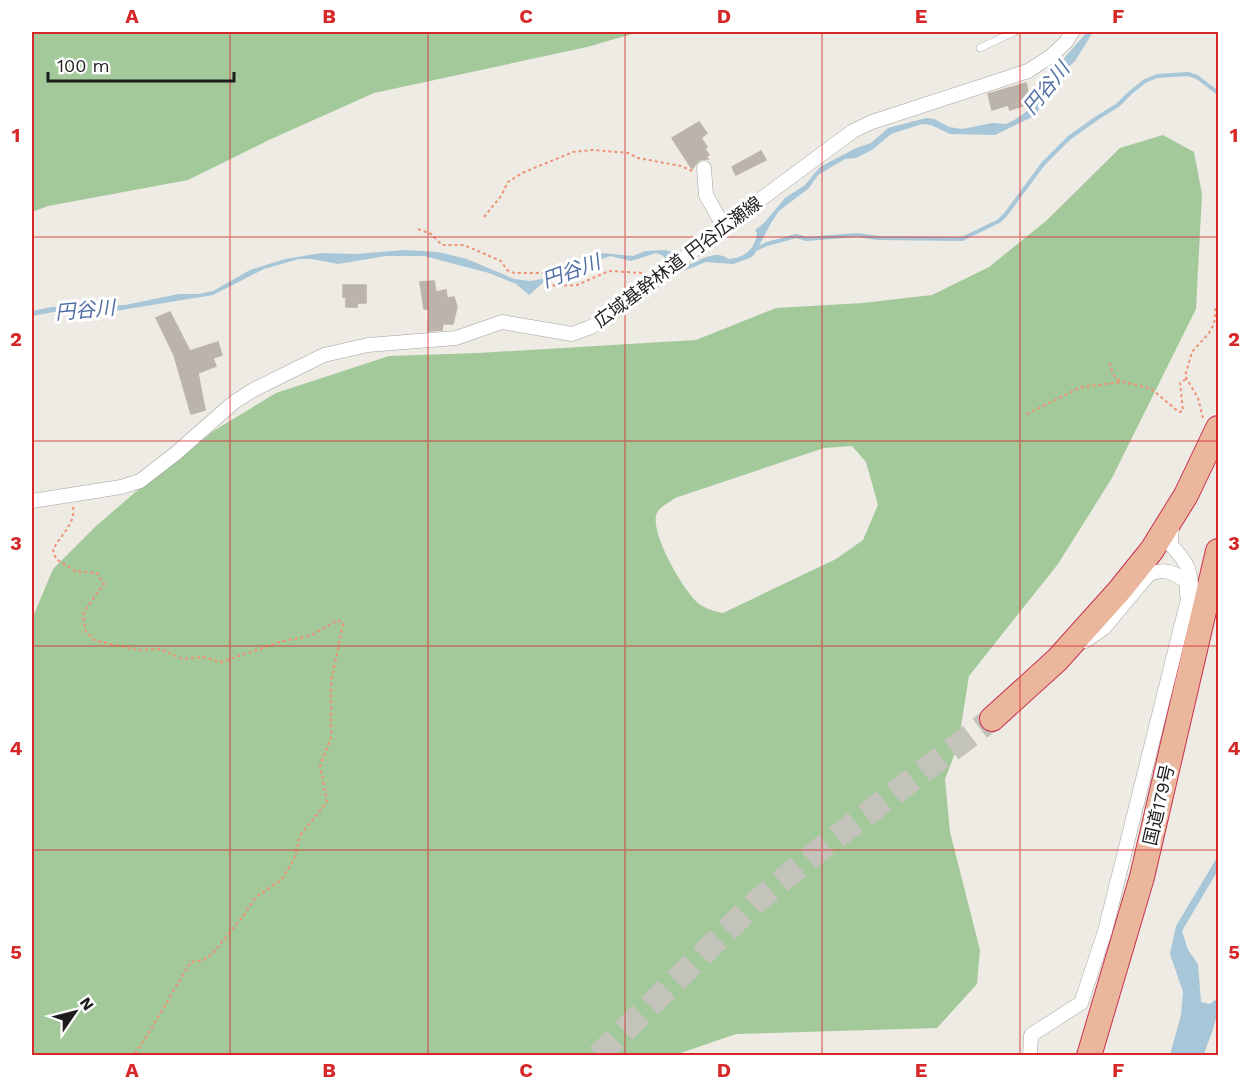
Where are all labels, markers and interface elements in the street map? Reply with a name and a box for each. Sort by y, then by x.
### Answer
text: A [125,4,139,28]
text: B [322,4,336,28]
text: C [519,4,533,28]
text: D [717,4,731,28]
text: E [915,4,927,28]
text: F [1112,4,1124,28]
scale bar [48,45,234,83]
text: 100 m [57,55,110,76]
water label: 円谷川 [1018,56,1075,119]
text: 1 [12,123,20,147]
text: 1 [1230,123,1238,147]
street label: 広域基幹林道 円谷広瀬線 [590,192,766,331]
water label: 円谷川 [539,249,605,293]
water label: 円谷川 [54,295,118,325]
text: 2 [10,327,22,351]
text: 2 [1228,327,1240,351]
text: 3 [10,531,22,555]
text: 3 [1228,531,1240,555]
text: 4 [10,736,23,760]
text: 4 [1228,736,1241,760]
street label: 国道179号 [1139,762,1178,847]
text: 5 [10,940,22,964]
text: 5 [1228,940,1240,964]
north arrow [45,982,105,1042]
text: N [76,993,98,1014]
text: A [125,1058,139,1082]
text: B [322,1058,336,1082]
text: C [519,1058,533,1082]
text: D [717,1058,731,1082]
text: E [915,1058,927,1082]
text: F [1112,1058,1124,1082]

